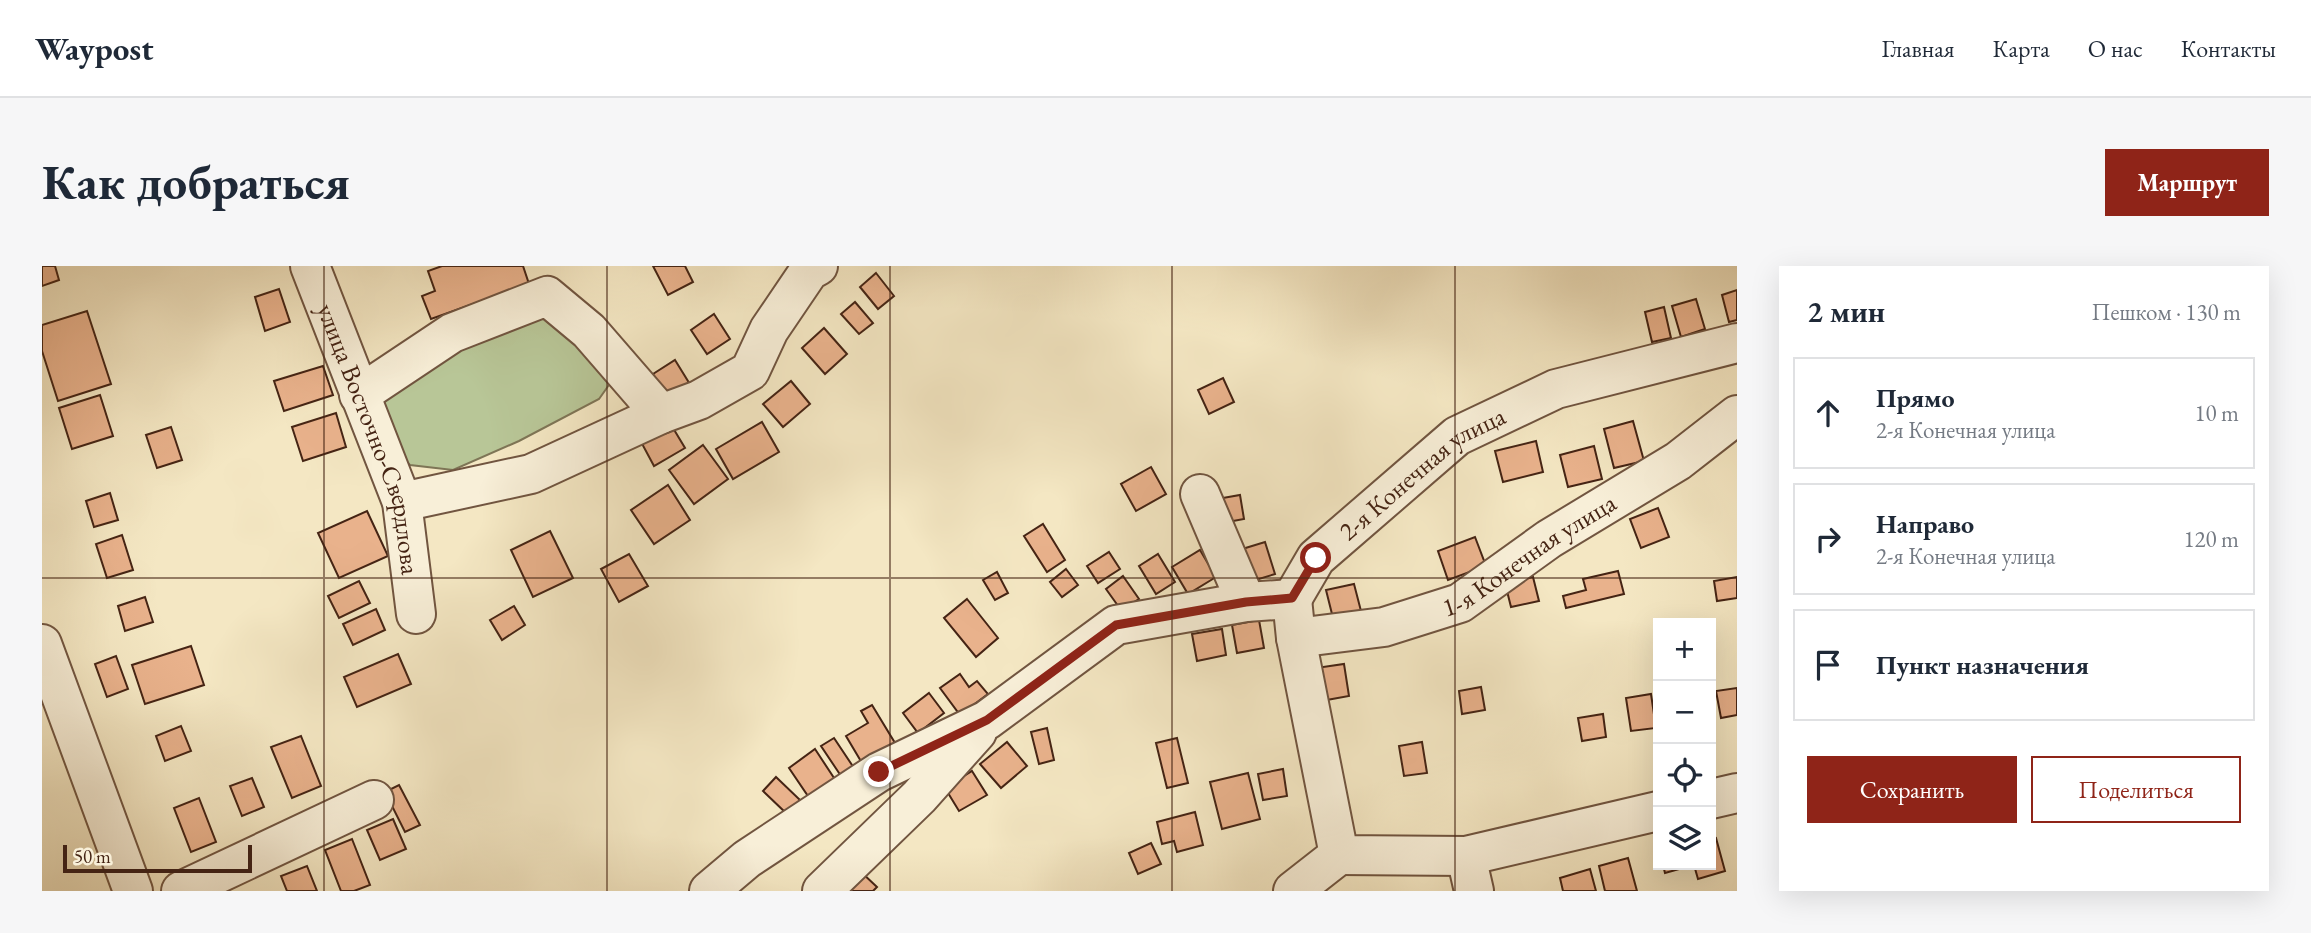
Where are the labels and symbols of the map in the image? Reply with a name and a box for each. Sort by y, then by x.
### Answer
street label: улица Восточно-Свердлова [309,299,428,577]
street label: 2-я Конечная улица [1331,398,1511,548]
street label: 1-я Конечная улица [1438,485,1623,625]
route start [1300,542,1331,573]
route end [863,756,894,787]
scale bar [63,842,252,874]

